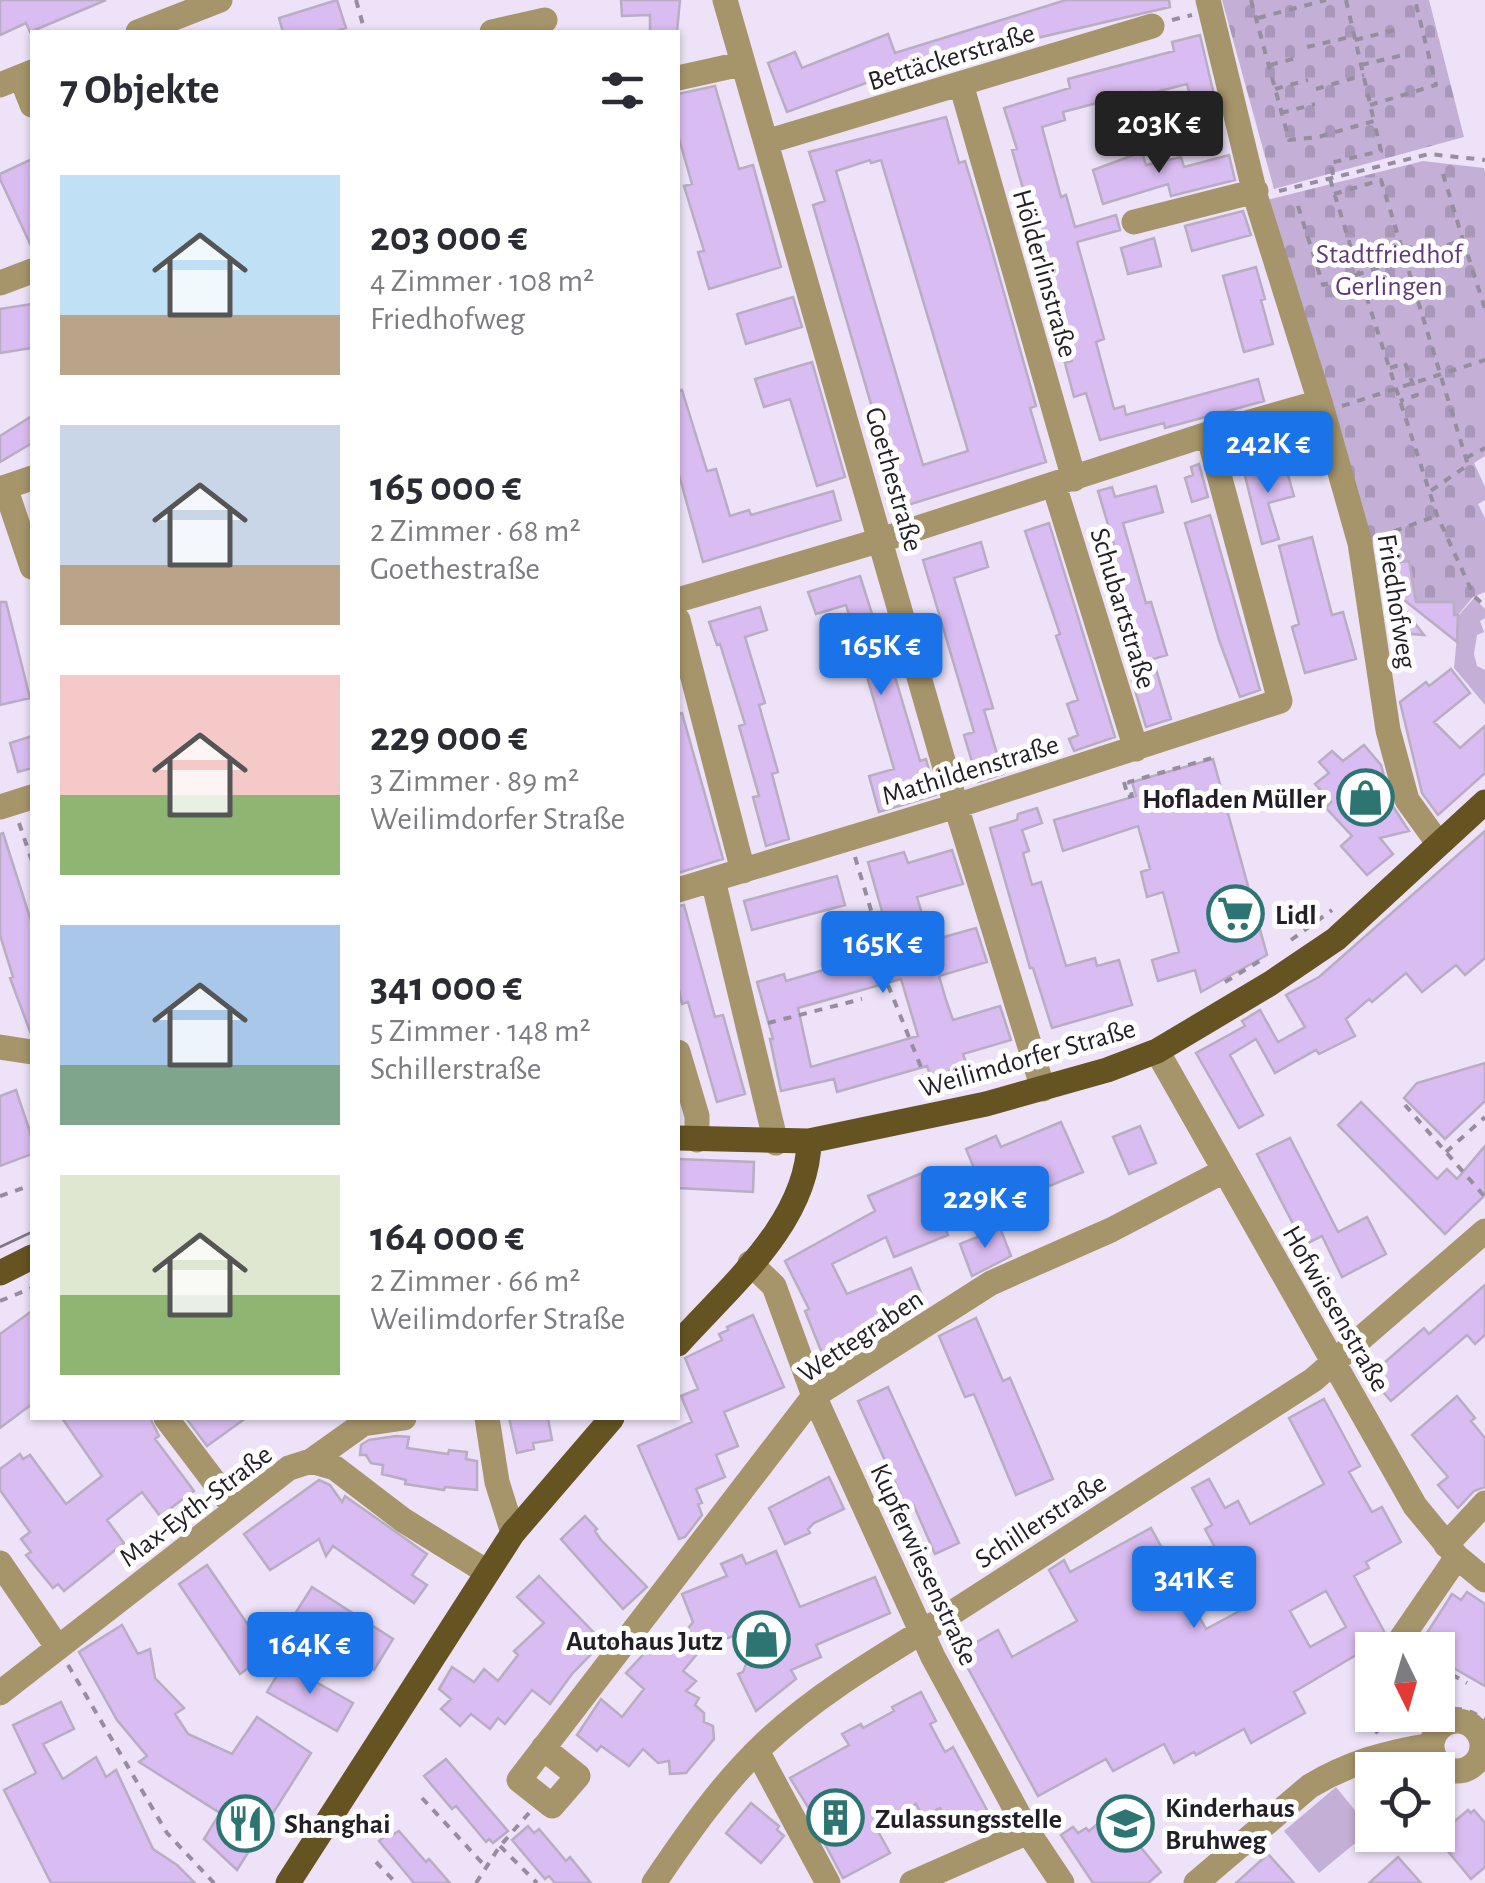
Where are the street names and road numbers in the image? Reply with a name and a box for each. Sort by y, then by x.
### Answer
street label: Bettäckerstraße [865,19,1038,97]
street label: Hölderlinstraße [1007,186,1081,361]
street label: Goethestraße [859,404,927,555]
street label: Schubartstraße [1084,525,1160,692]
street label: Friedhofweg [1372,532,1421,671]
street label: Mathildenstraße [879,731,1062,811]
street label: Weilimdorfer Straße [916,1015,1139,1103]
street label: Hofwiesenstraße [1277,1221,1394,1397]
street label: Wettegraben [794,1285,929,1388]
street label: Max-Eyth-Straße [115,1440,278,1573]
street label: Kupferwiesenstraße [864,1460,982,1670]
street label: Schillerstraße [971,1469,1112,1574]

